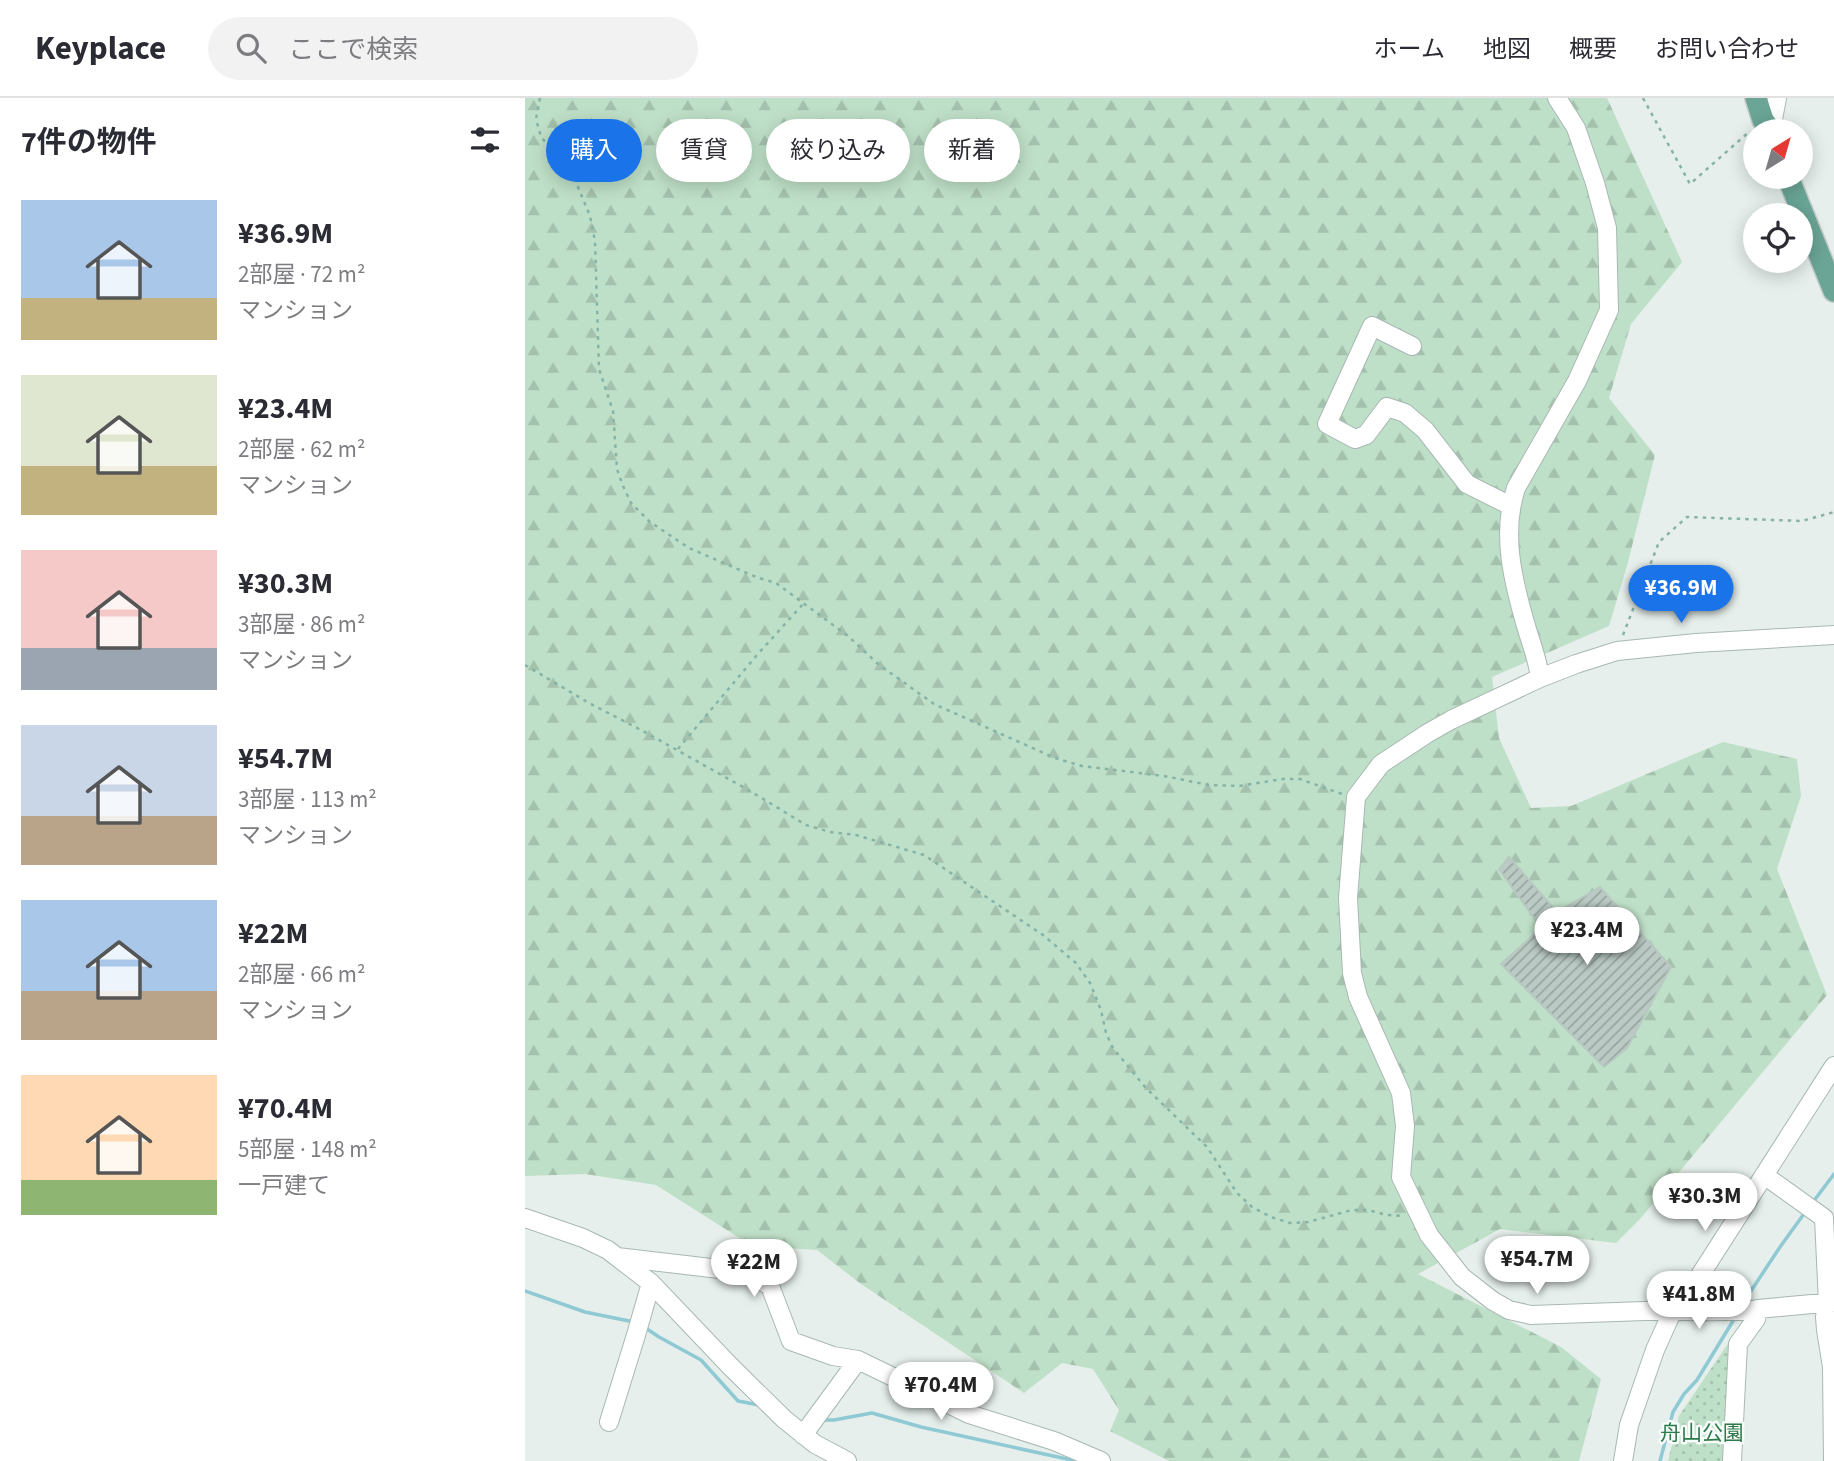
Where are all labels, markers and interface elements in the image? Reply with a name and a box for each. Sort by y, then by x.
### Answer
search box [208,17,698,80]
text: Keyplace [35,25,166,72]
icon: search [232,29,270,67]
text: ここで検索 [288,31,418,68]
text: ホーム [1374,32,1445,67]
text: 地図 [1483,32,1531,67]
text: 概要 [1569,32,1617,67]
text: お問い合わせ [1655,32,1799,67]
chip: 購入 [546,119,642,182]
chip: 賃貸 [656,119,752,182]
chip: 絞り込み [766,119,910,182]
chip: 新着 [924,119,1020,182]
north arrow [1743,119,1813,189]
map controls [1743,119,1813,273]
text: 7件の物件 [21,121,157,164]
icon: filters [466,121,504,159]
button: locate [1743,203,1813,273]
text: ¥36.9M [238,212,333,255]
icon: home [77,228,161,312]
text: 2部屋 · 72 m² [238,258,365,291]
text: マンション [238,294,353,327]
text: ¥23.4M [238,387,333,430]
icon: home [77,403,161,487]
text: 2部屋 · 62 m² [238,433,365,466]
text: マンション [238,469,353,502]
text: ¥30.3M [238,562,333,605]
pin: ¥36.9M [1624,566,1738,625]
text: ¥36.9M [1644,571,1718,604]
icon: home [77,578,161,662]
text: 3部屋 · 86 m² [238,608,365,641]
text: マンション [238,644,353,677]
text: ¥54.7M [238,737,333,780]
icon: home [77,753,161,837]
text: 3部屋 · 113 m² [238,783,377,816]
text: マンション [238,819,353,852]
pin: ¥23.4M [1530,908,1644,967]
text: ¥22M [238,912,308,955]
text: ¥23.4M [1550,913,1624,946]
icon: home [77,928,161,1012]
text: 2部屋 · 66 m² [238,958,365,991]
text: マンション [238,994,353,1027]
text: ¥70.4M [238,1087,333,1130]
icon: home [77,1103,161,1187]
text: 5部屋 · 148 m² [238,1133,377,1166]
text: 一戸建て [238,1169,330,1202]
pin: ¥30.3M [1648,1174,1762,1233]
text: ¥30.3M [1668,1179,1742,1212]
pin: ¥54.7M [1480,1236,1594,1296]
pin: ¥22M [713,1240,795,1299]
text: ¥54.7M [1500,1242,1574,1275]
text: ¥22M [727,1245,781,1278]
pin: ¥41.8M [1642,1272,1756,1331]
text: ¥41.8M [1662,1277,1736,1310]
pin: ¥70.4M [884,1362,998,1422]
text: ¥70.4M [904,1368,978,1401]
park label: 舟山公園 [1660,1418,1744,1448]

